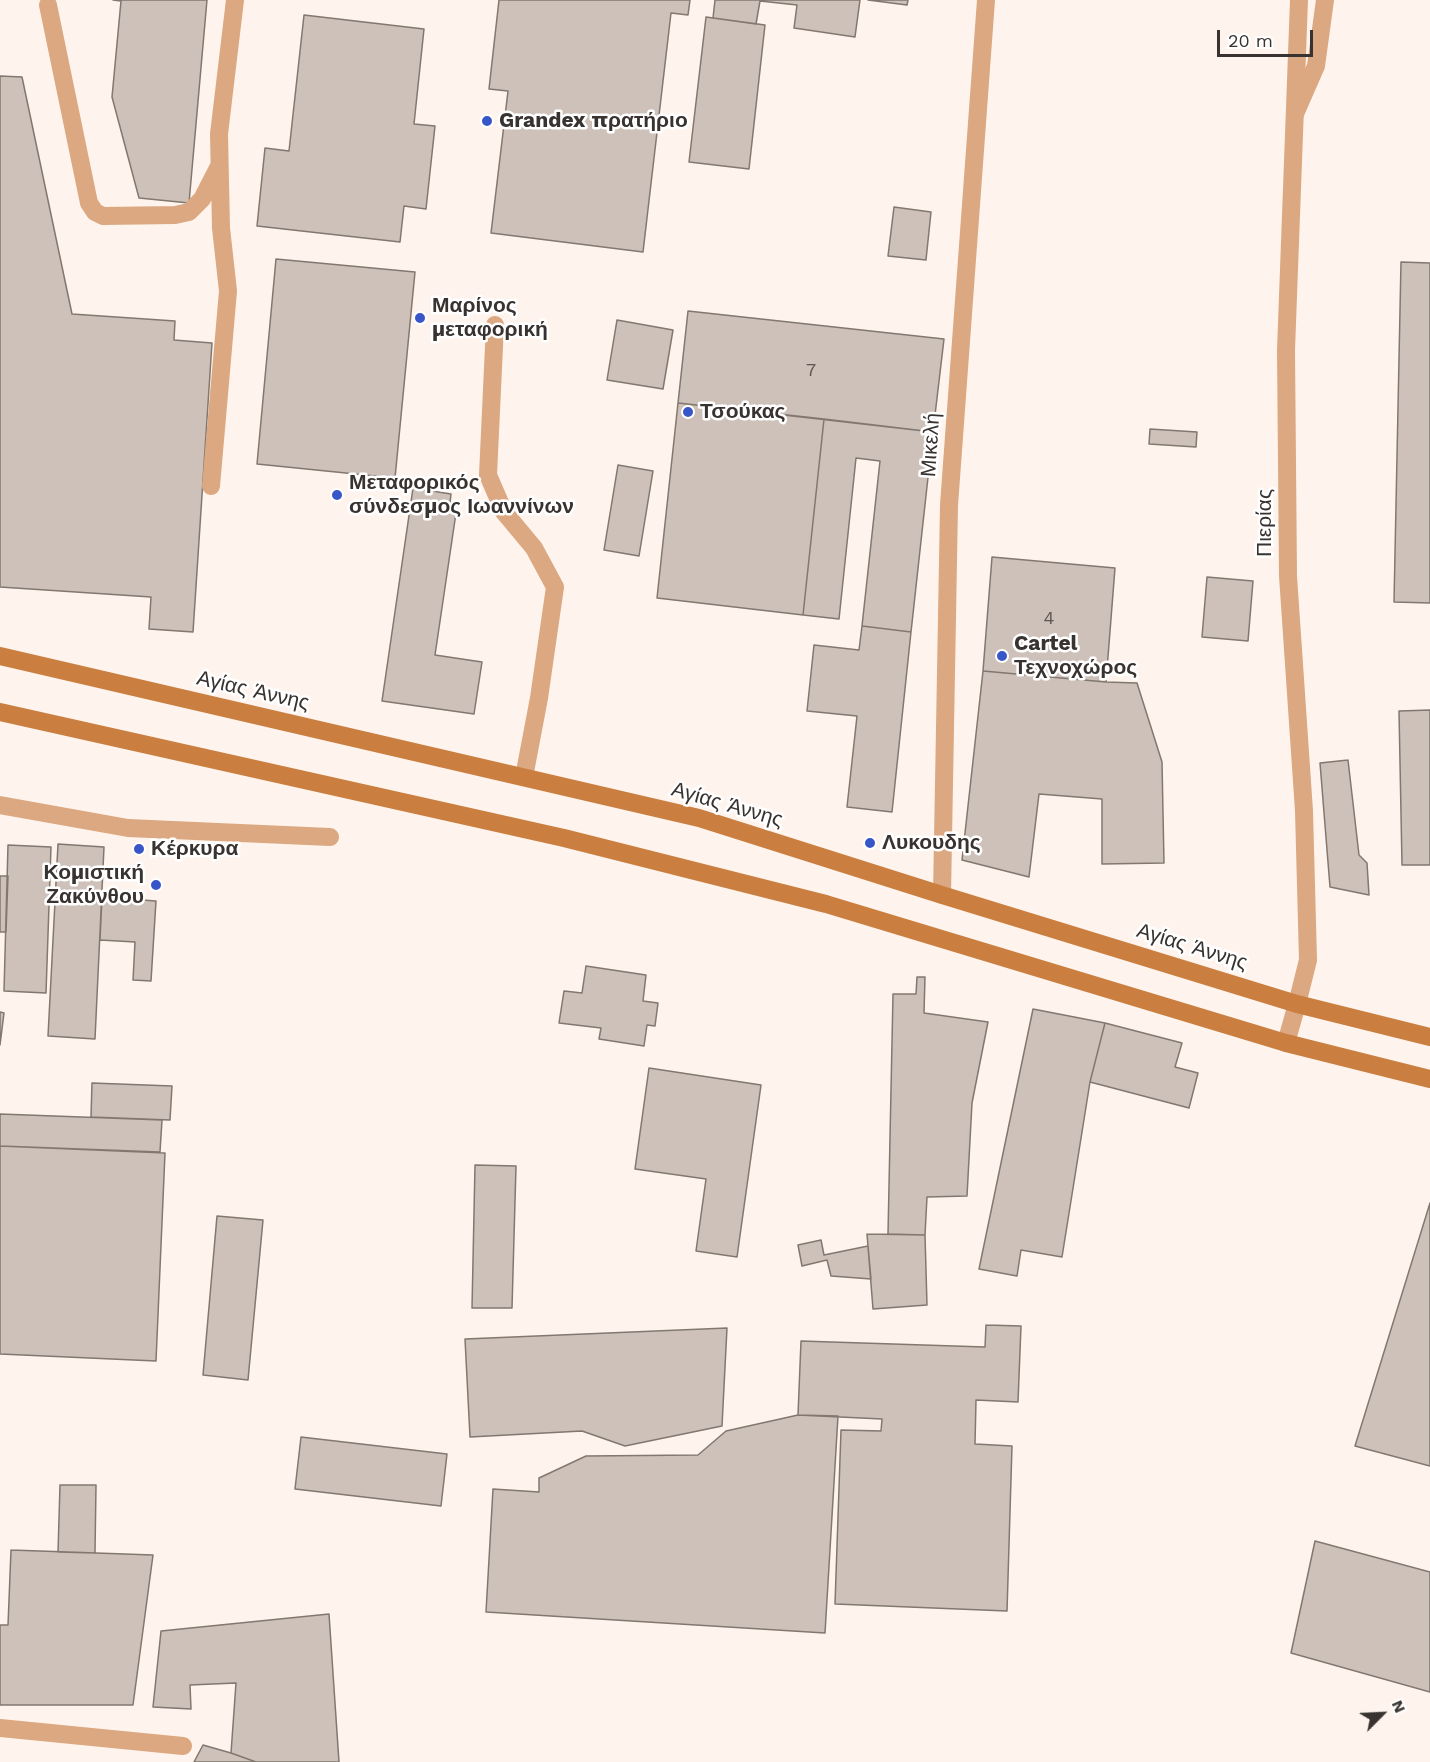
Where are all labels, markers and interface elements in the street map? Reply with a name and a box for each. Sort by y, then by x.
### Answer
scale bar [1220,18,1316,56]
text: 20 m [1228,30,1273,51]
place label: Grandex πρατήριο [499,108,688,134]
marker: Grandex πρατήριο [480,114,494,128]
place label: Μαρίνος μεταφορική [432,293,548,343]
marker: Μαρίνος μεταφορική [413,311,427,325]
house number: 7 [806,360,816,382]
place label: Τσούκας [700,399,786,425]
marker: Τσούκας [681,405,695,419]
street label: Μικελή [916,412,946,478]
place label: Μεταφορικός σύνδεσμος Ιωαννίνων [349,470,574,520]
marker: Μεταφορικός σύνδεσμος Ιωαννίνων [330,488,344,502]
street label: Πιερίας [1252,489,1278,557]
house number: 4 [1044,608,1054,630]
place label: Cartel Τεχνοχώρος [1014,631,1137,681]
marker: Cartel Τεχνοχώρος [995,649,1009,663]
street label: Αγίας Άννης [194,666,312,716]
street label: Αγίας Άννης [668,777,786,833]
place label: Λυκουδης [882,830,981,856]
place label: Κέρκυρα [151,836,238,862]
marker: Λυκουδης [863,836,877,850]
marker: Κέρκυρα [132,842,146,856]
place label: Κομιστική Ζακύνθου [44,860,144,910]
marker: Κομιστική Ζακύνθου [149,878,163,892]
street label: Αγίας Άννης [1133,918,1251,976]
north arrow [1352,1684,1412,1744]
text: N [1388,1697,1410,1716]

